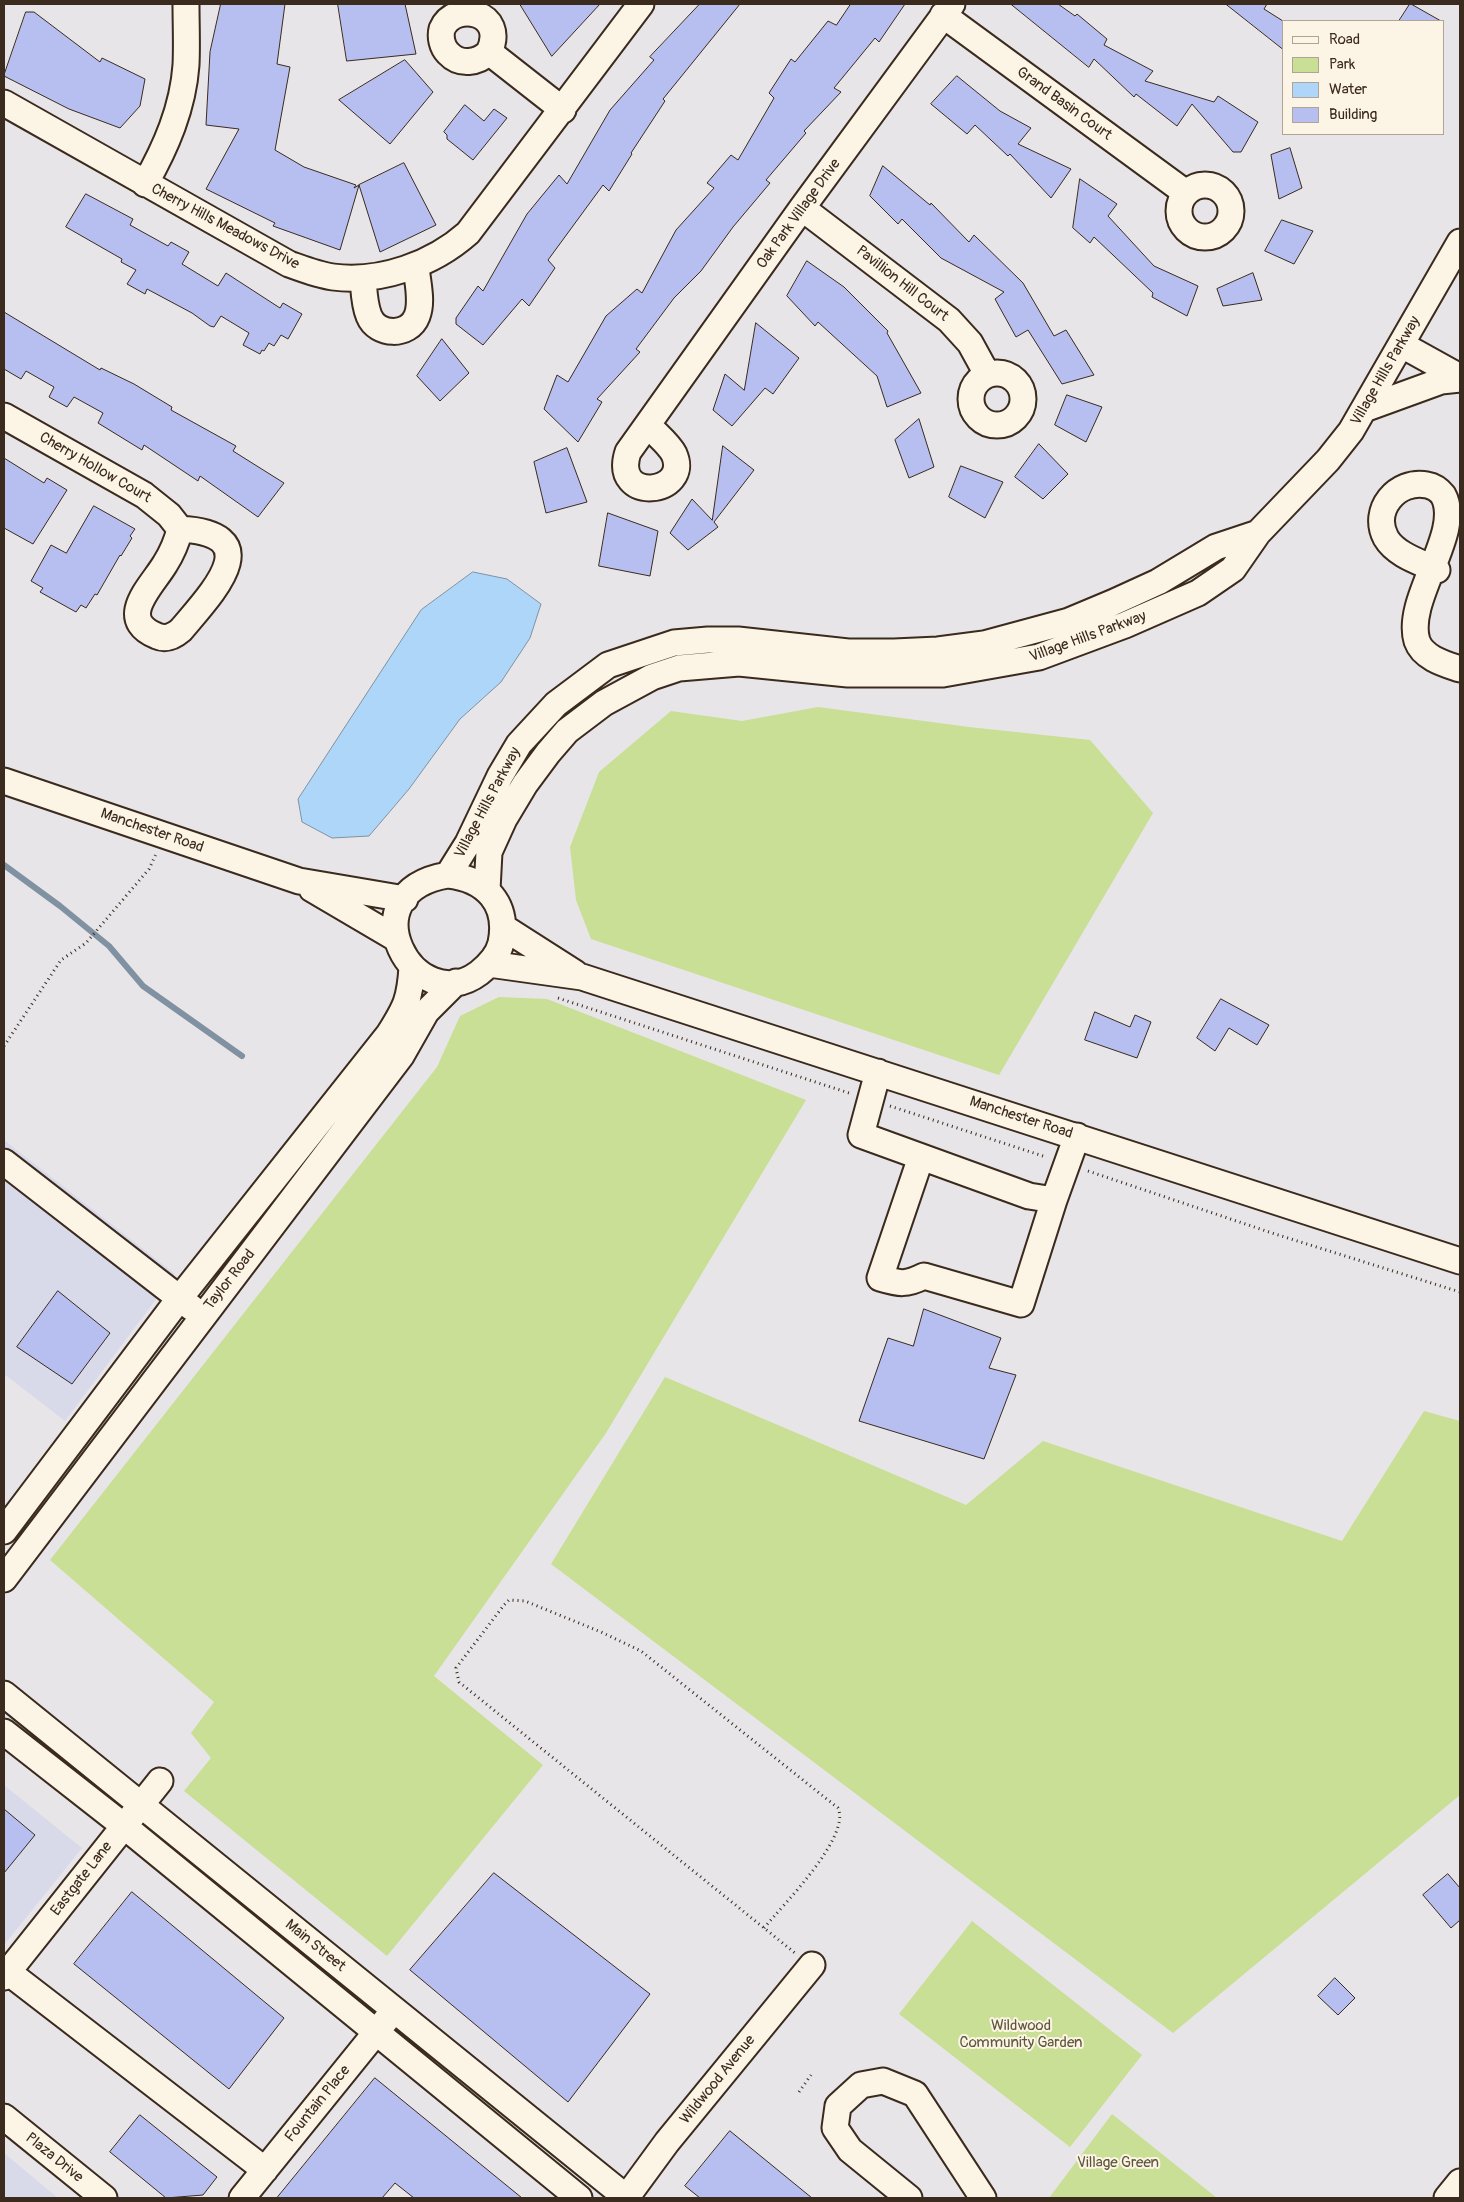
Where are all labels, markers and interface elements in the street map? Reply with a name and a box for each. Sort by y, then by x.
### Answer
legend [1282,20,1444,135]
text: Road [1329,30,1360,49]
text: Park [1329,55,1355,74]
street label: Grand Basin Court [1013,63,1115,145]
text: Water [1329,80,1367,99]
text: Building [1329,105,1377,124]
street label: Oak Park Village Drive [753,156,845,272]
street label: Cherry Hills Meadows Drive [148,180,302,274]
street label: Pavillion Hill Court [852,242,952,326]
street label: Village Hills Parkway [1347,313,1425,429]
street label: Cherry Hollow Court [36,429,154,507]
street label: Village Hills Parkway [1027,608,1149,666]
street label: Village Hills Parkway [451,744,525,862]
street label: Manchester Road [98,805,206,857]
street label: Manchester Road [967,1093,1075,1143]
street label: Taylor Road [201,1246,259,1314]
street label: Eastgate Lane [47,1838,117,1920]
street label: Main Street [281,1916,349,1976]
park label: Wildwood Community Garden [960,2017,1082,2052]
street label: Wildwood Avenue [677,2032,759,2128]
street label: Fountain Place [282,2062,354,2146]
street label: Plaza Drive [22,2129,86,2187]
park label: Village Green [1077,2154,1159,2172]

